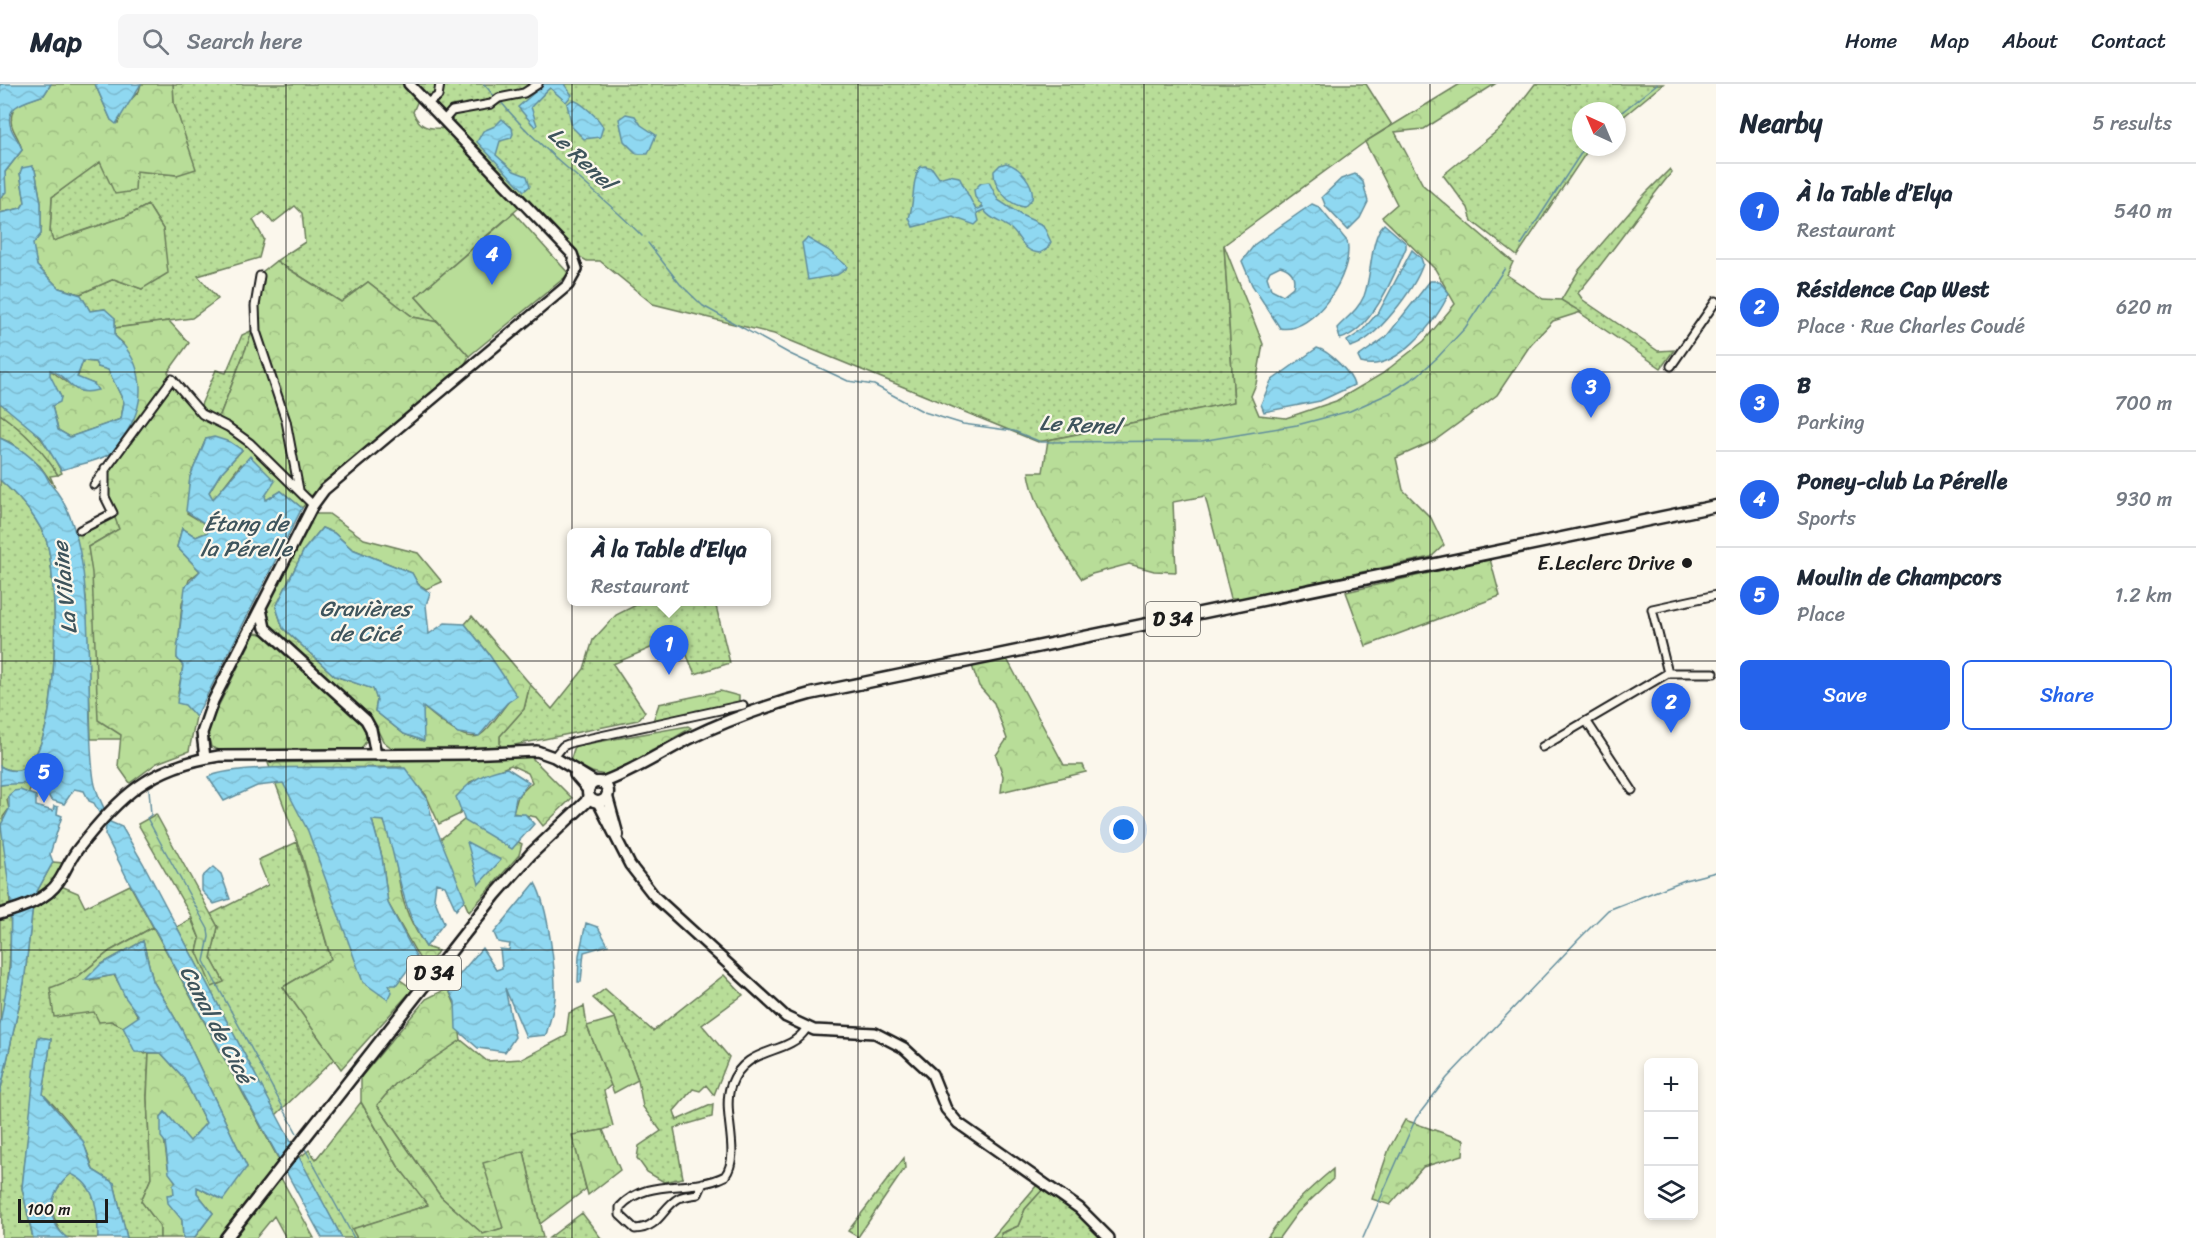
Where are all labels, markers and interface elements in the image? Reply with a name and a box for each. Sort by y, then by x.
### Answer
search box [118,14,538,68]
text: Map [30,17,82,66]
text: Search here [187,22,303,61]
text: Home [1845,22,1897,60]
text: Map [1930,22,1969,60]
text: About [2002,22,2059,60]
text: Contact [2092,22,2166,60]
icon: search [139,25,172,58]
text: Nearby [1740,100,1822,146]
north arrow [1572,102,1626,156]
text: 5 results [2093,106,2172,141]
water label: Le Renel [539,117,628,203]
text: À la Table d’Elya [1797,174,1953,213]
text: 1 [1755,194,1764,229]
text: 540 m [2114,194,2172,229]
text: Restaurant [1797,213,1896,248]
pin: 4 [472,236,512,285]
text: Résidence Cap West [1797,270,1989,309]
text: 2 [1754,290,1765,325]
text: 620 m [2116,290,2172,325]
text: Place · Rue Charles Coudé [1797,309,2025,344]
text: B [1797,366,1811,405]
pin: 3 [1572,368,1610,418]
text: 3 [1754,386,1765,421]
text: 700 m [2115,386,2172,421]
water label: Le Renel [1039,403,1126,446]
text: Parking [1797,405,1864,440]
text: Poney-club La Pérelle [1797,462,2007,501]
text: 4 [1753,482,1766,517]
text: 930 m [2116,482,2172,517]
text: Sports [1797,501,1856,536]
water label: Étang de la Pérelle [200,504,294,568]
popup [567,528,771,606]
text: À la Table d’Elya [591,530,747,569]
water label: La Vilaine [40,537,89,636]
place label: E.Leclerc Drive [1537,544,1675,582]
marker: E.Leclerc Drive [1680,556,1694,570]
text: Moulin de Champcors [1797,558,2001,597]
text: Restaurant [591,569,690,604]
text: 5 [1753,578,1766,613]
text: 1.2 km [2115,578,2172,613]
water label: Gravières de Cicé [319,589,413,653]
text: Place [1797,597,1845,632]
road number: D 34 [1146,602,1200,636]
pin: 1 [650,626,688,675]
button: Save [1740,660,1950,730]
button: Share [1962,660,2172,730]
pin: 2 [1652,684,1690,733]
pin: 5 [24,754,63,803]
your location [1109,815,1138,844]
road number: D 34 [407,956,461,990]
water label: Canal de Cicé [169,958,266,1094]
map controls [1644,1058,1698,1220]
button: + [1644,1058,1698,1112]
button: − [1644,1112,1698,1166]
button: layers [1644,1166,1698,1220]
text: 100 m [27,1195,71,1224]
scale bar [18,1196,108,1224]

